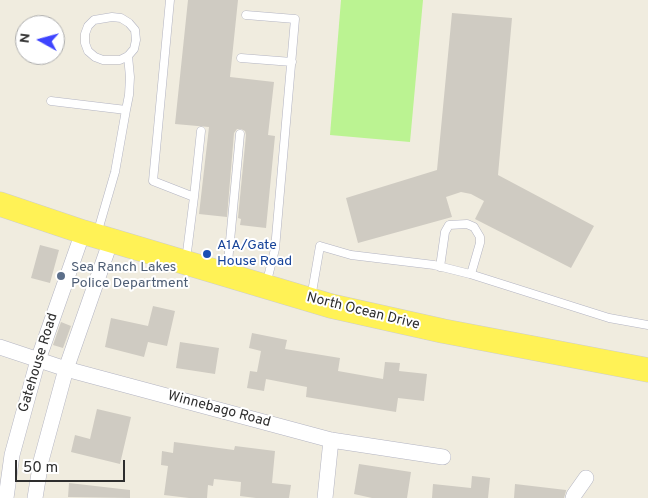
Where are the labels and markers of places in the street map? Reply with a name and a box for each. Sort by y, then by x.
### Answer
place label: A1A/Gate House Road [217,238,292,270]
marker: A1A/Gate House Road [201,248,213,260]
place label: Sea Ranch Lakes Police Department [71,260,189,292]
marker: Sea Ranch Lakes Police Department [55,270,67,282]

